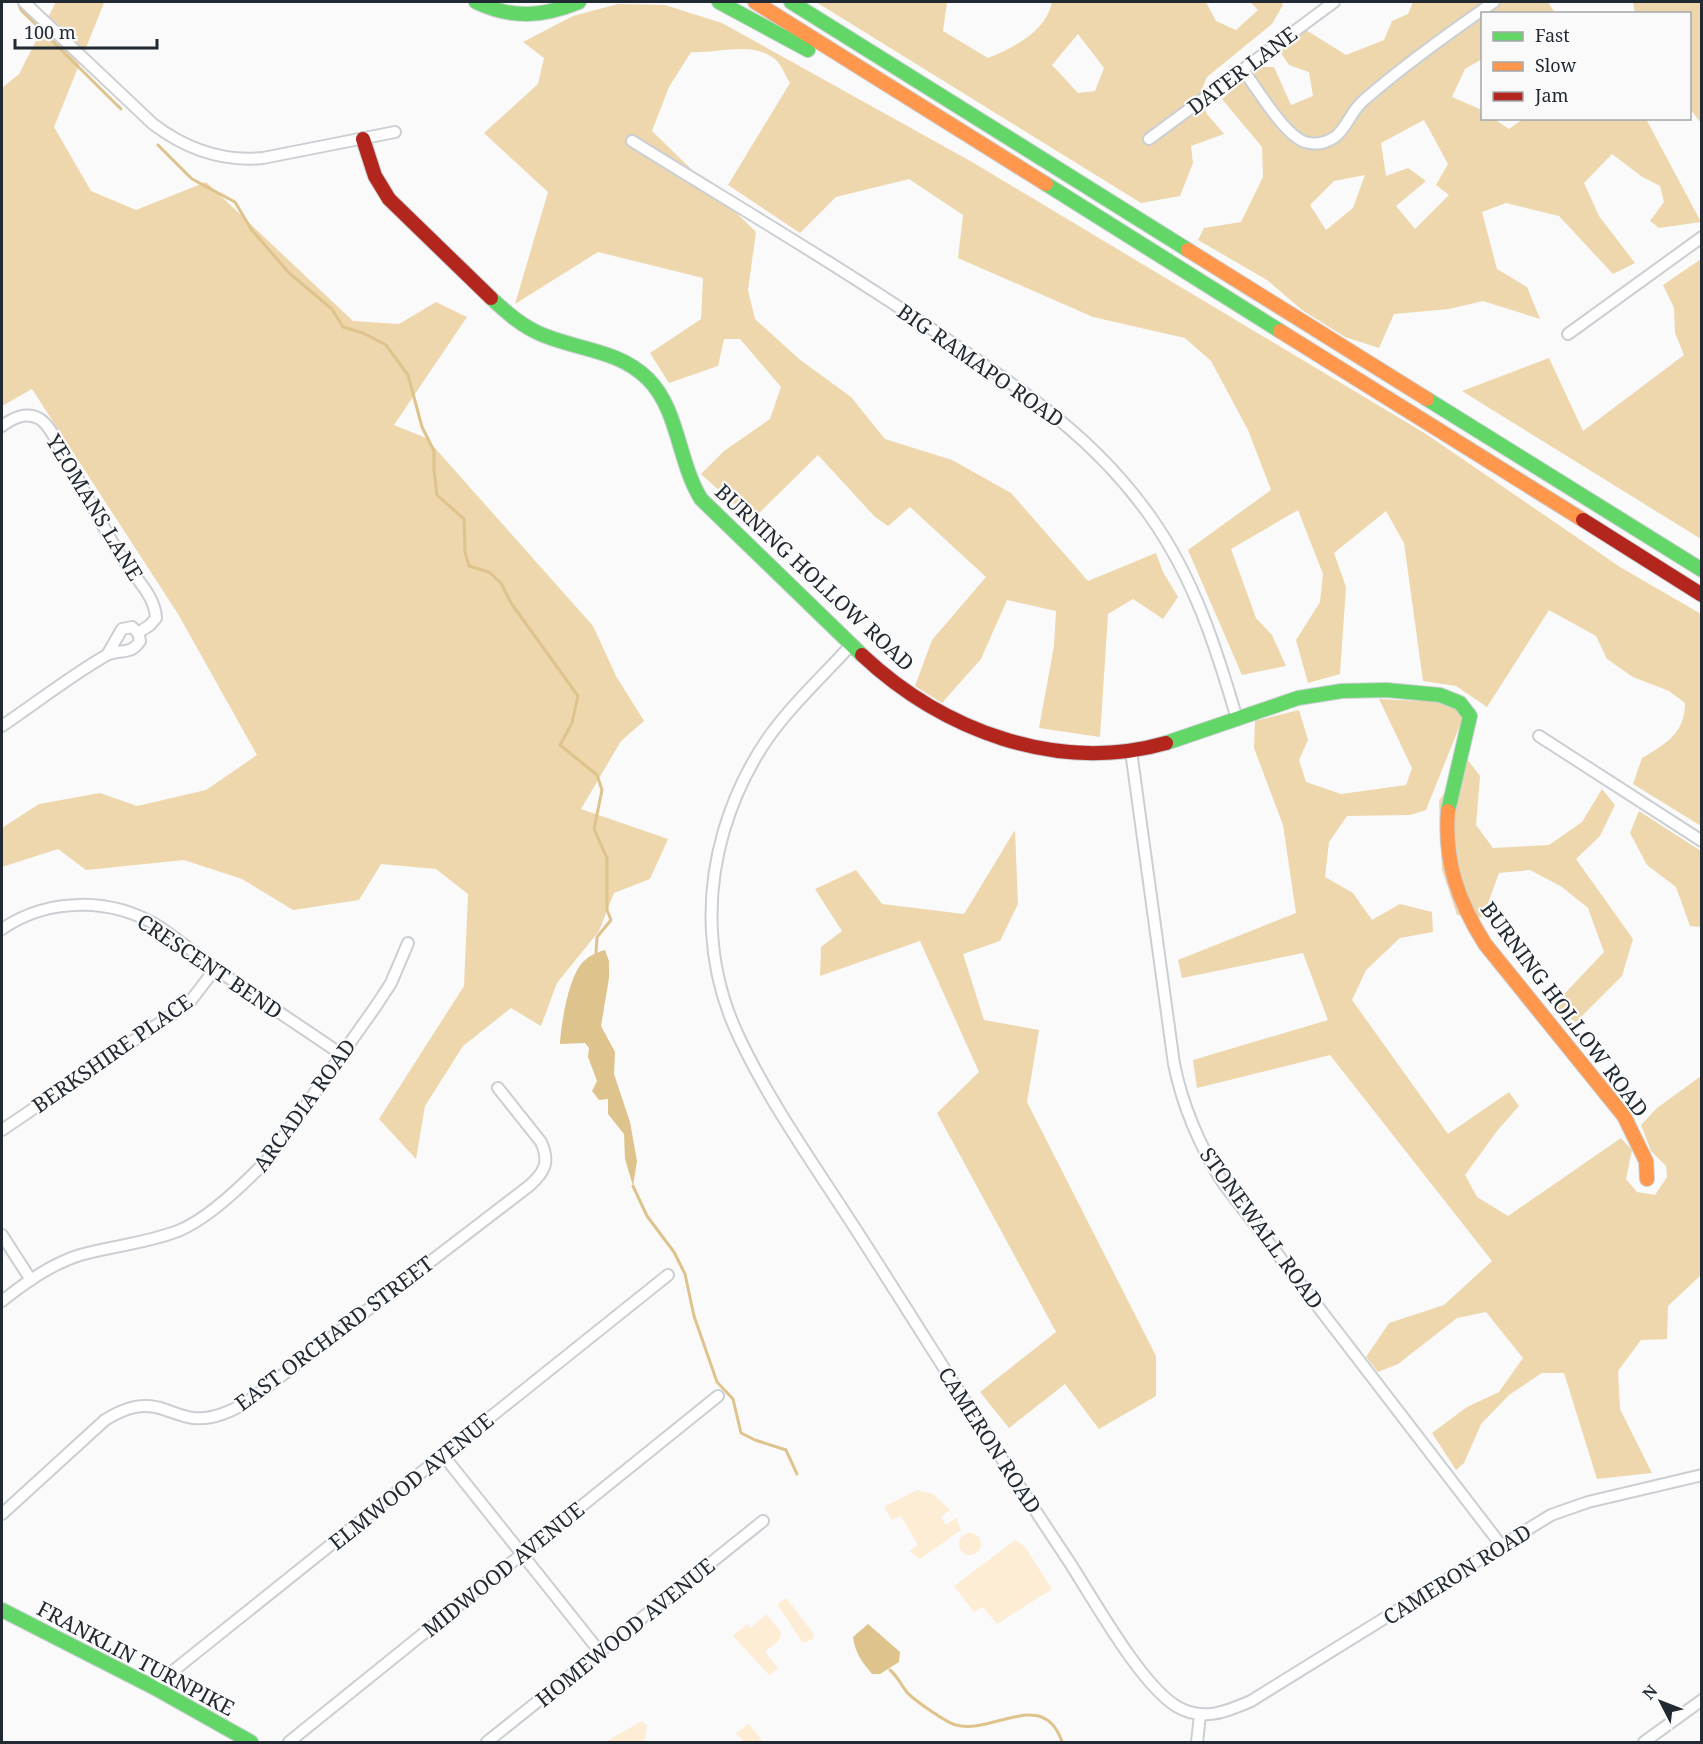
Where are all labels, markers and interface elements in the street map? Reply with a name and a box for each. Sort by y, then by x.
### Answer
scale bar [15,12,158,50]
legend [1481,12,1691,120]
text: 100 m [24,20,76,44]
street label: DATER LANE [1181,20,1303,120]
text: Fast [1535,23,1570,47]
text: Slow [1535,53,1577,77]
text: Jam [1534,83,1569,107]
street label: BIG RAMAPO ROAD [892,297,1070,433]
street label: YEOMANS LANE [40,428,150,585]
street label: BURNING HOLLOW ROAD [710,477,920,677]
street label: BURNING HOLLOW ROAD [1475,896,1655,1122]
street label: CRESCENT BEND [132,907,288,1025]
street label: BERKSHIRE PLACE [26,987,198,1119]
street label: ARCADIA ROAD [246,1033,362,1177]
street label: STONEWALL ROAD [1194,1142,1330,1314]
street label: EAST ORCHARD STREET [229,1249,439,1417]
street label: CAMERON ROAD [932,1361,1048,1519]
street label: ELMWOOD AVENUE [323,1406,499,1556]
street label: MIDWOOD AVENUE [416,1495,590,1643]
street label: CAMERON ROAD [1378,1517,1536,1631]
street label: HOMEWOOD AVENUE [530,1551,720,1713]
street label: FRANKLIN TURNPIKE [32,1594,240,1722]
north arrow [1631,1672,1691,1732]
text: N [1637,1680,1663,1704]

